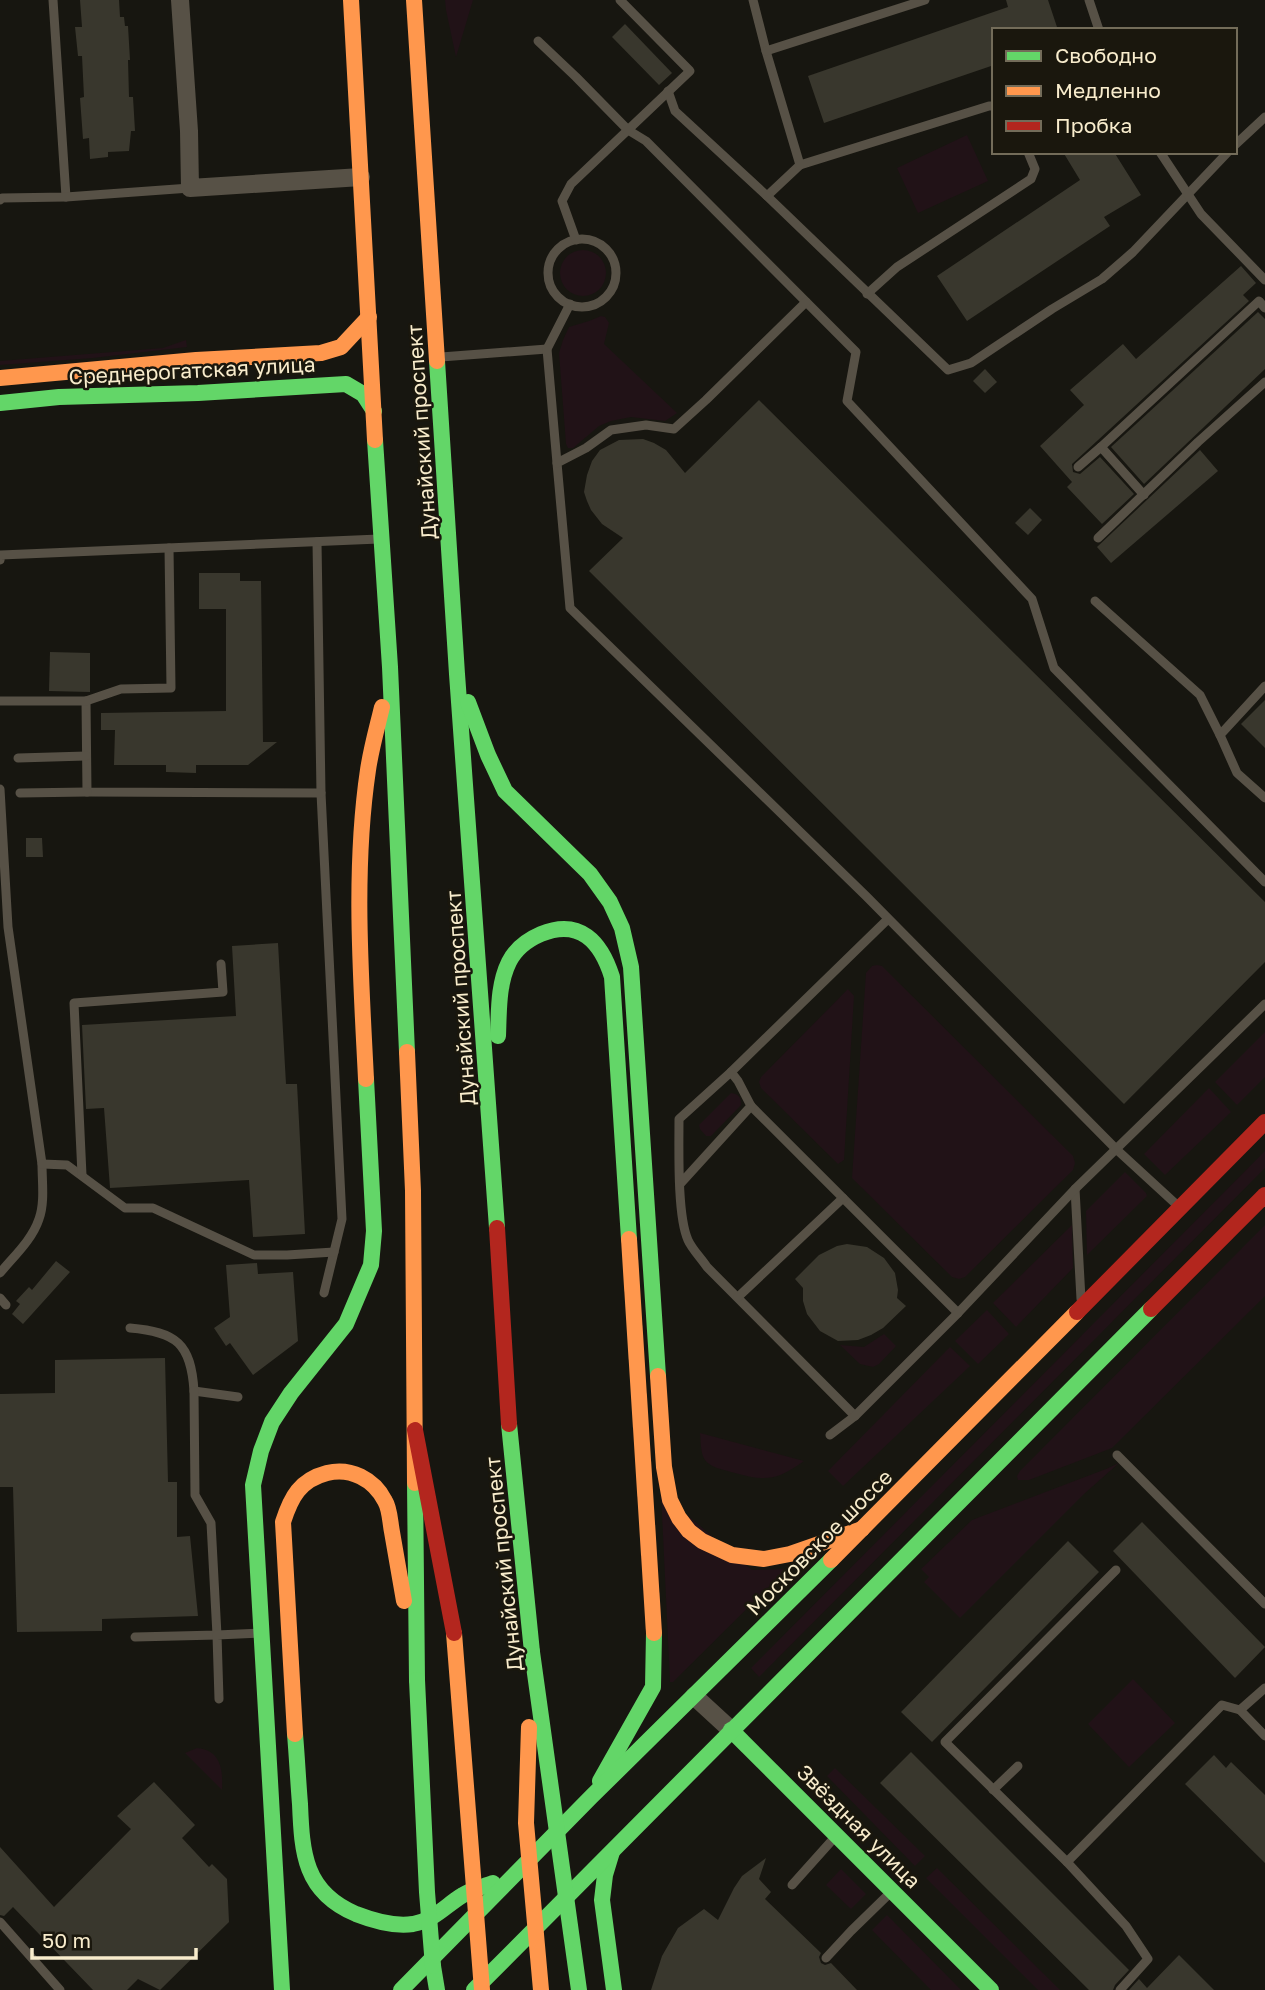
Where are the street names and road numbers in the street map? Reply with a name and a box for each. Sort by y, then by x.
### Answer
street label: Дунайский проспект [401,324,441,540]
street label: Среднерогатская улица [68,351,316,389]
street label: Дунайский проспект [440,890,480,1106]
street label: Дунайский проспект [479,1456,527,1672]
street label: Московское шоссе [740,1463,898,1621]
street label: Звёздная улица [792,1759,926,1893]

